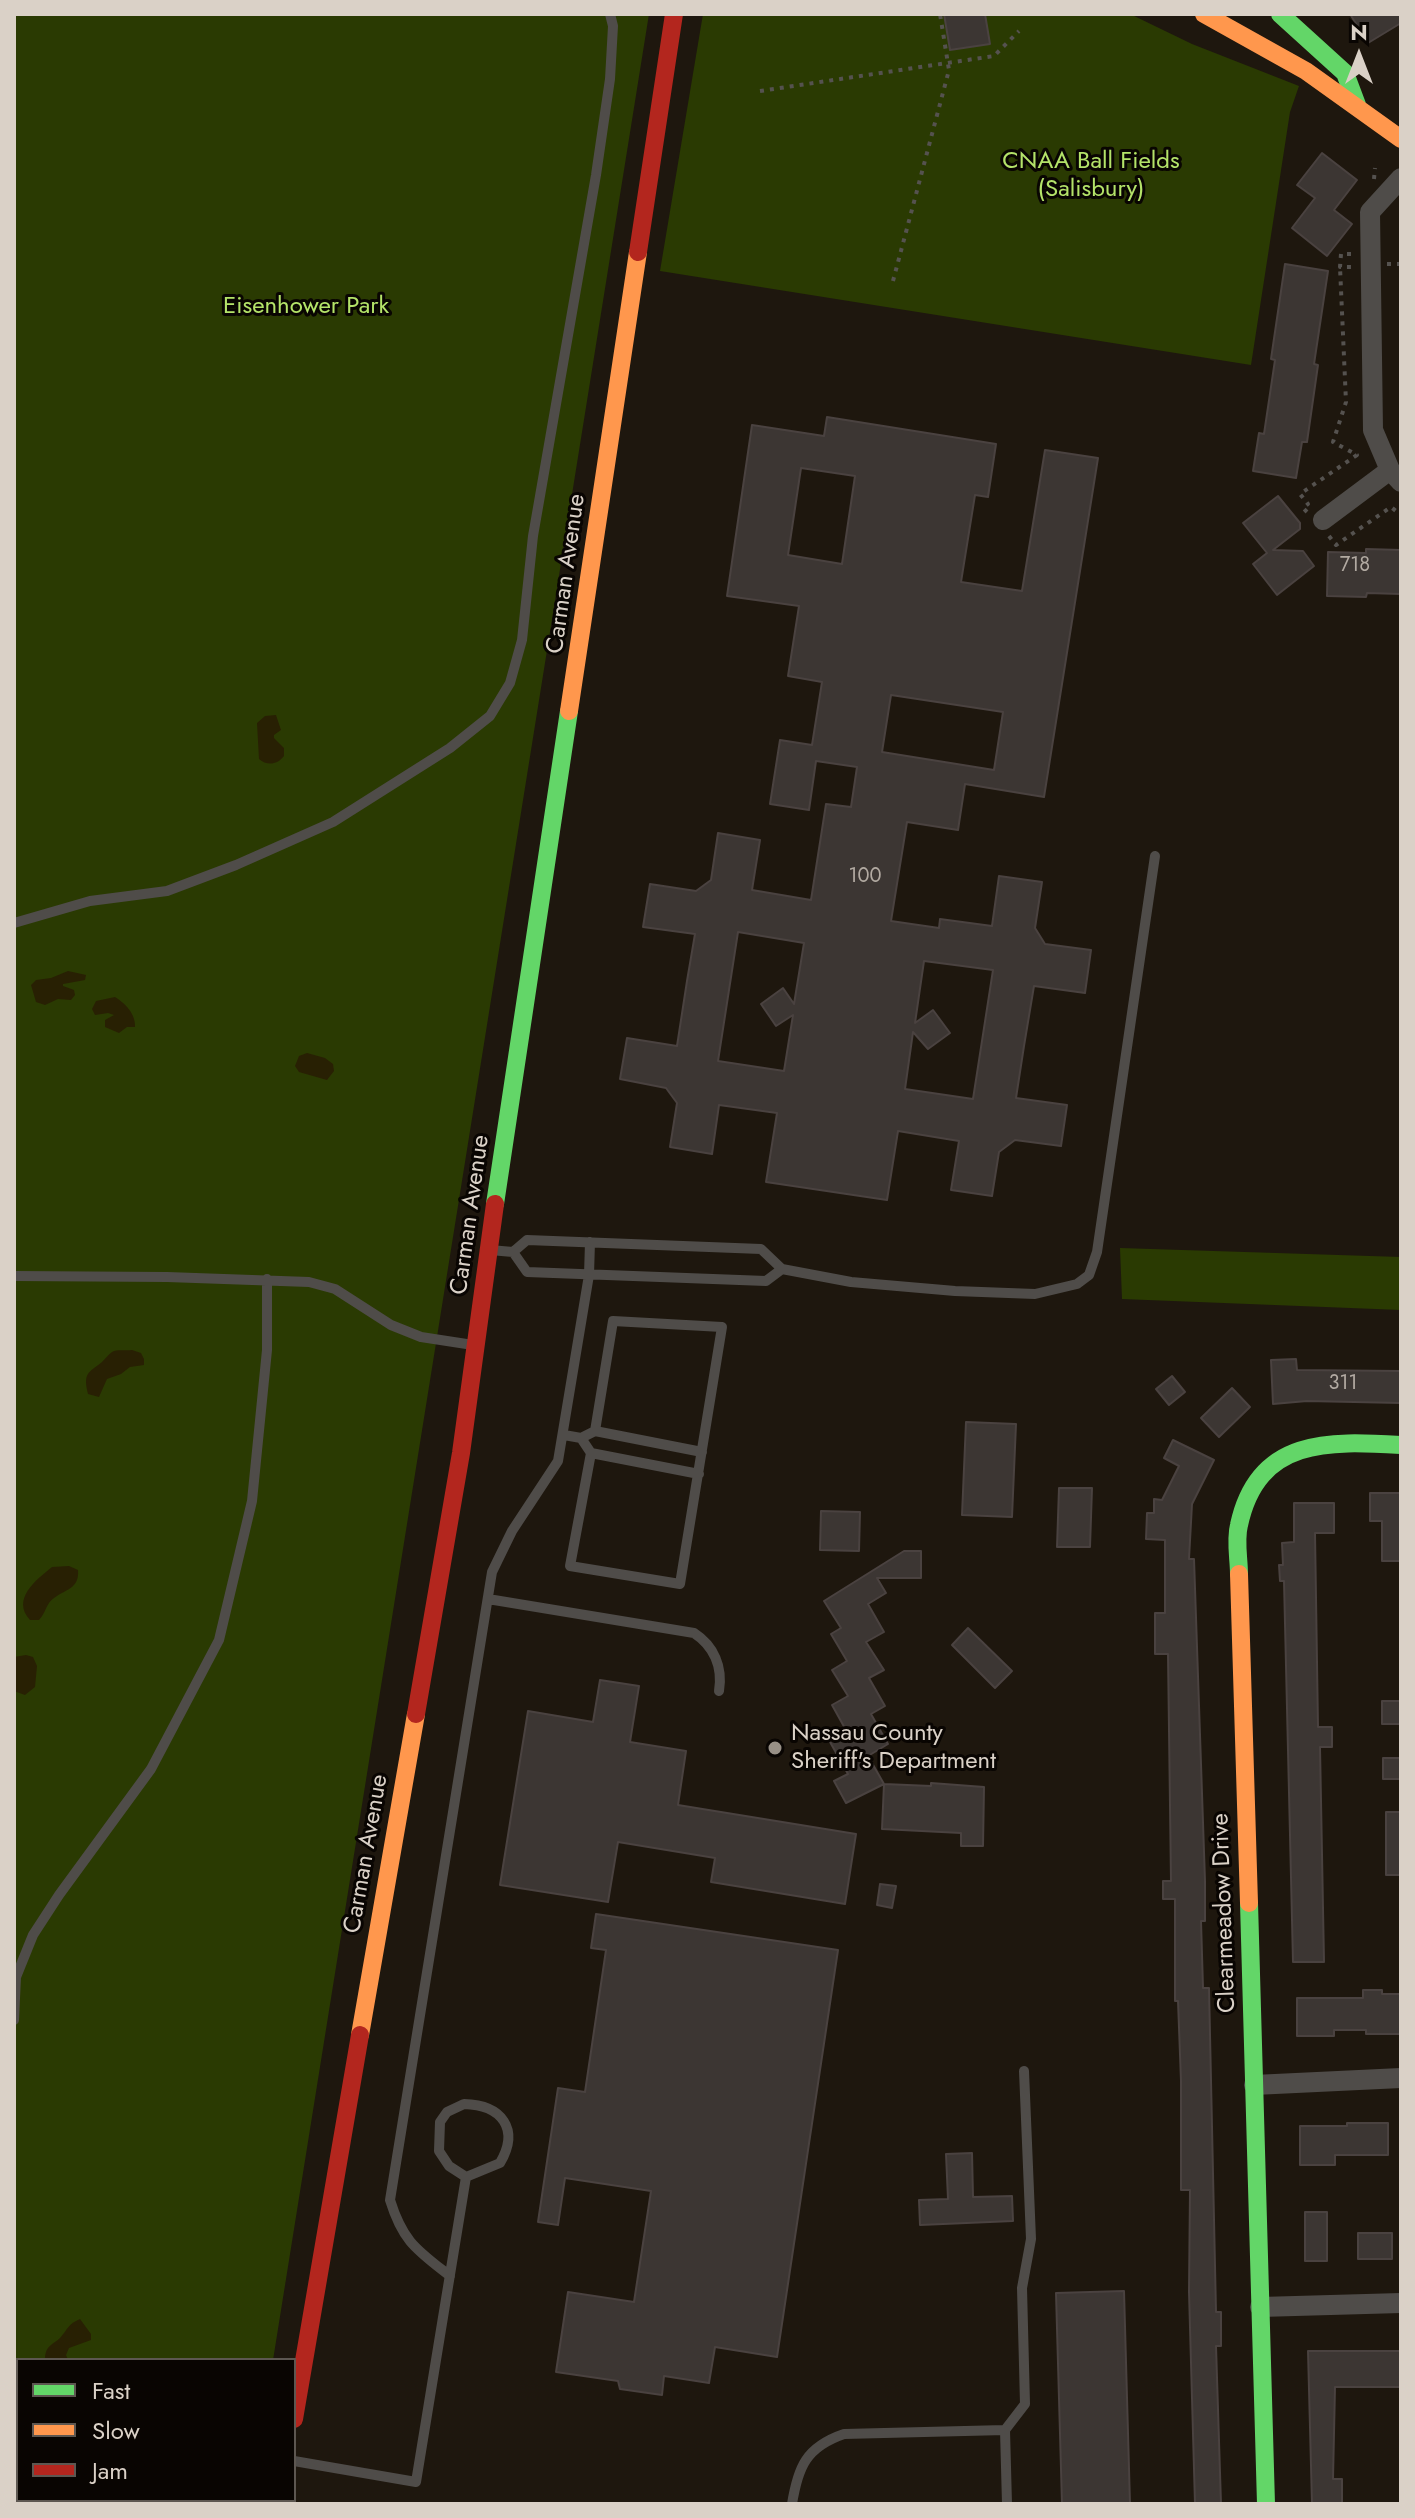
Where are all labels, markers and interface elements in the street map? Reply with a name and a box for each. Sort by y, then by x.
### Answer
north arrow [1319,16,1399,96]
text: N [1350,16,1368,48]
park label: CNAA Ball Fields (Salisbury) [1002,148,1180,204]
park label: Eisenhower Park [223,293,389,321]
street label: Carman Avenue [542,492,592,656]
house number: 718 [1340,554,1370,578]
house number: 100 [849,865,881,889]
street label: Carman Avenue [446,1133,496,1297]
house number: 311 [1329,1372,1357,1396]
place label: Nassau County Sheriff's Department [791,1720,996,1776]
marker: Nassau County Sheriff's Department [766,1739,784,1757]
street label: Carman Avenue [339,1772,395,1936]
street label: Clearmeadow Drive [1207,1813,1243,2013]
legend [16,2358,296,2502]
text: Fast [92,2373,130,2408]
text: Slow [92,2413,140,2448]
text: Jam [92,2453,128,2488]

